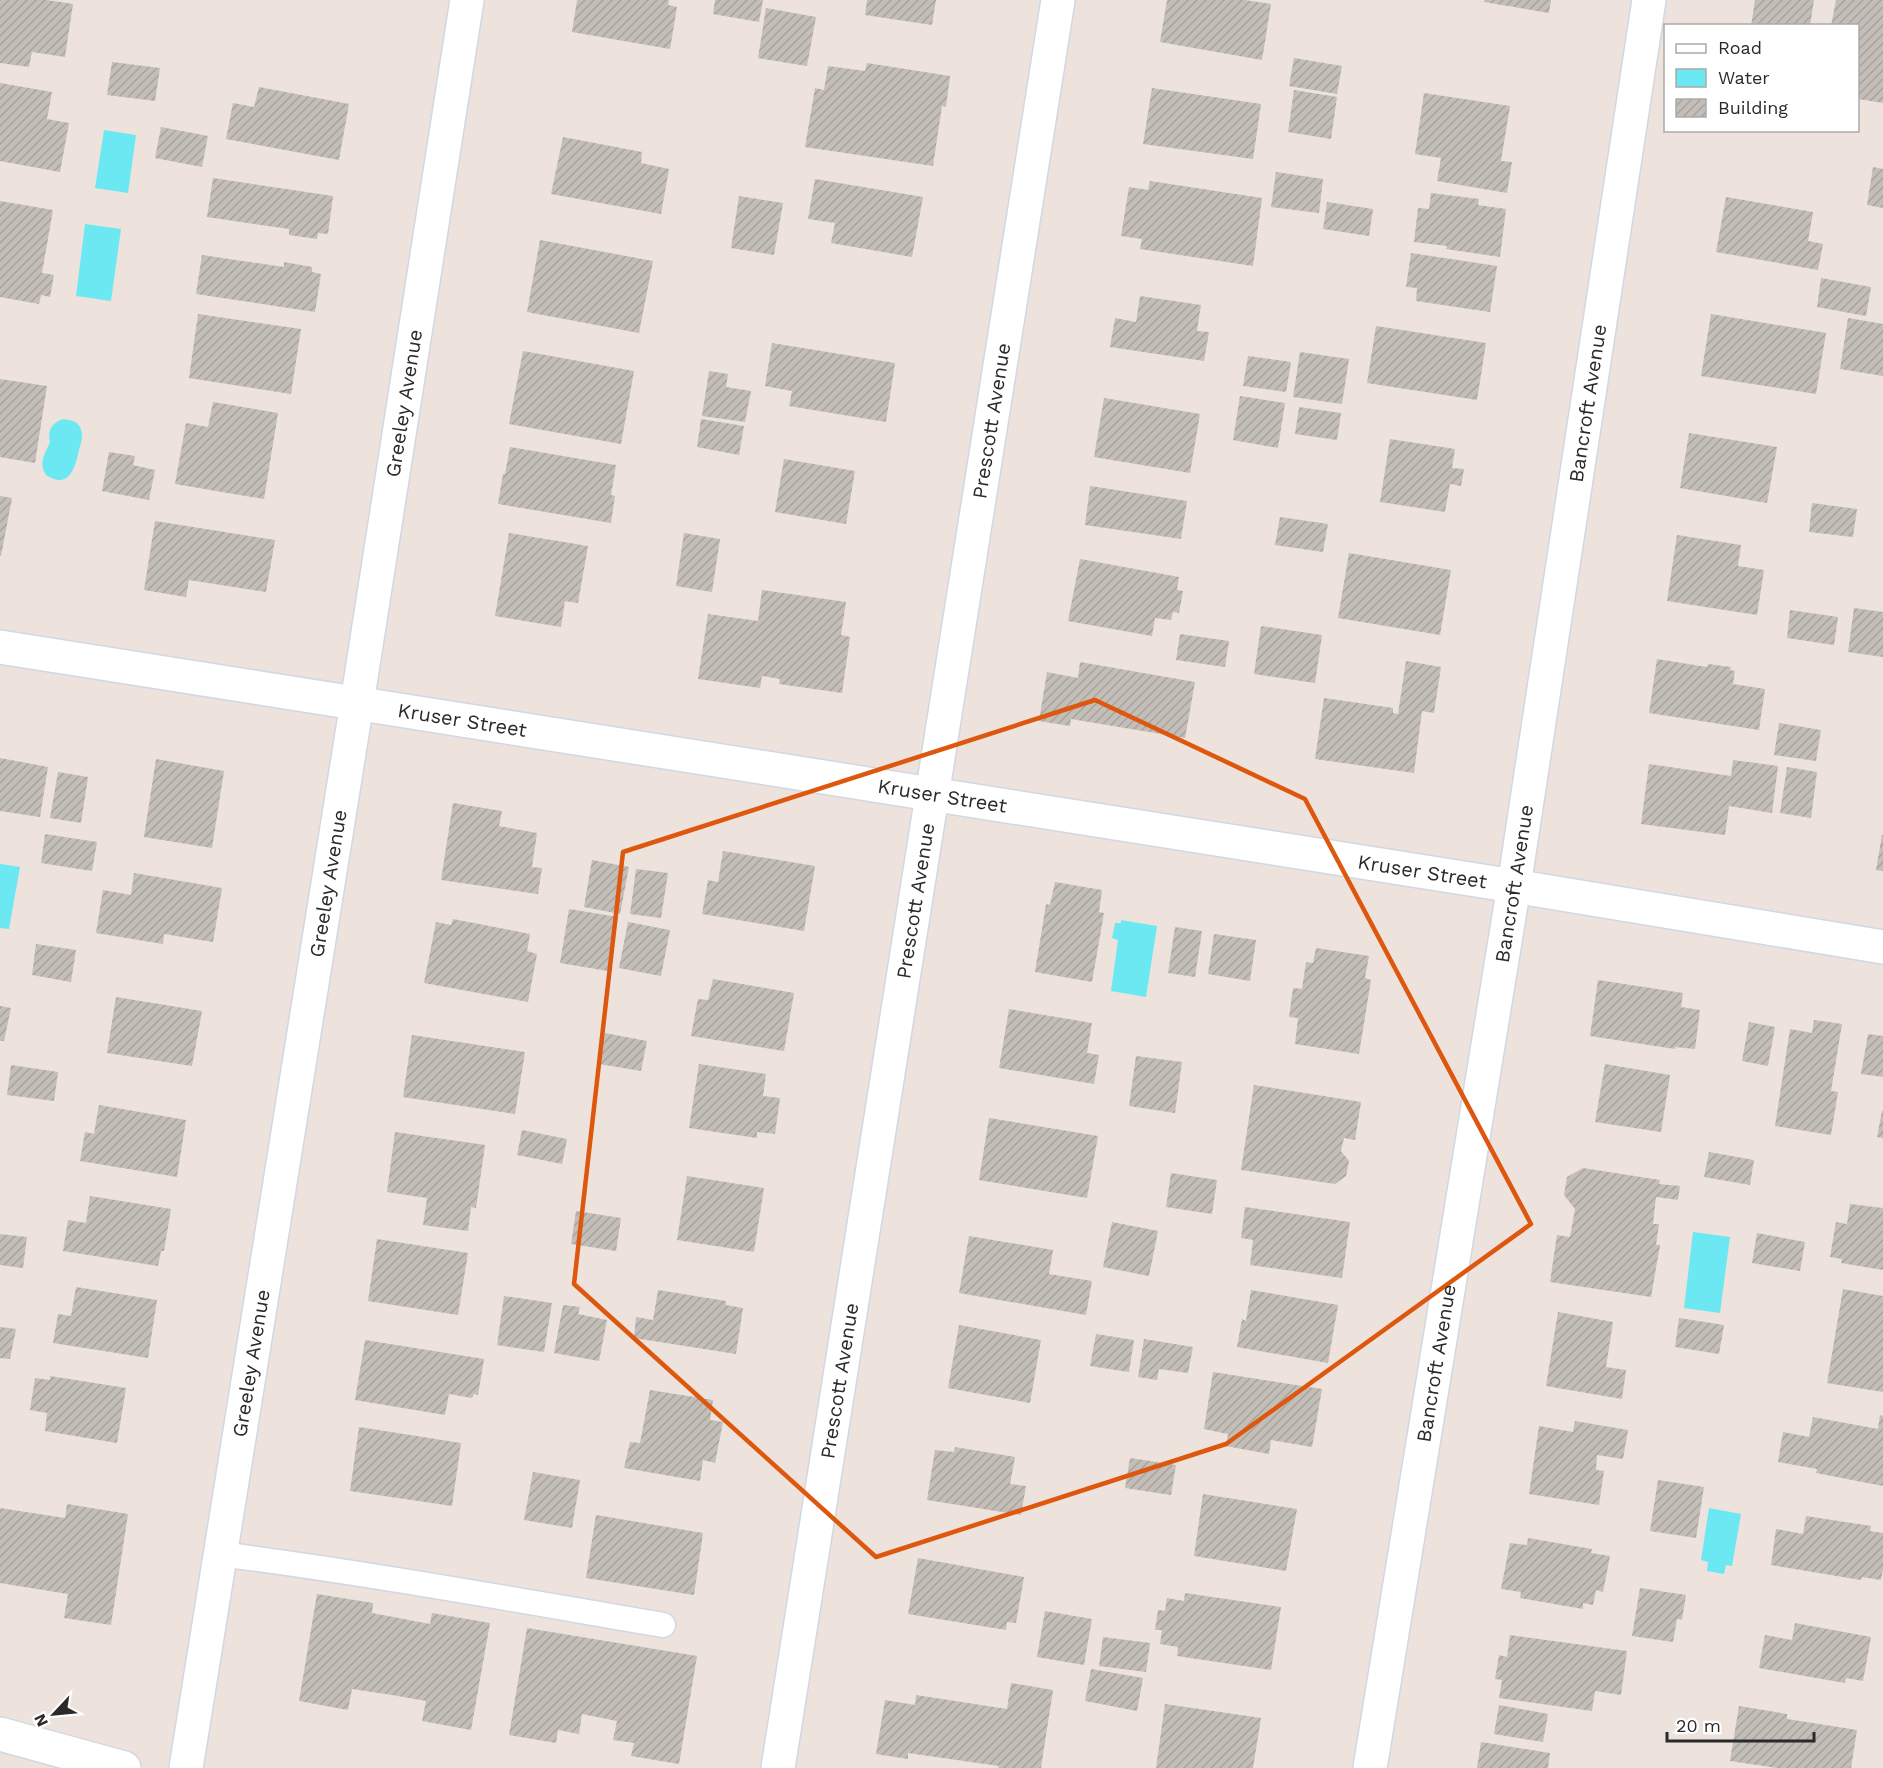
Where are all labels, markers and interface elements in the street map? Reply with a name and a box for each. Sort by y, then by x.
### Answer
legend [1664,24,1859,132]
text: Road [1718,37,1762,58]
text: Water [1718,67,1770,88]
text: Building [1718,97,1788,118]
street label: Bancroft Avenue [1564,322,1611,484]
street label: Greeley Avenue [381,328,427,479]
street label: Prescott Avenue [967,341,1016,500]
street label: Kruser Street [396,698,529,742]
street label: Kruser Street [876,774,1009,818]
street label: Bancroft Avenue [1490,803,1538,964]
street label: Greeley Avenue [304,808,352,959]
street label: Prescott Avenue [891,821,940,980]
street label: Kruser Street [1356,850,1489,894]
street label: Bancroft Avenue [1411,1283,1461,1444]
street label: Greeley Avenue [227,1288,275,1439]
street label: Prescott Avenue [815,1301,863,1460]
north arrow [24,1684,84,1744]
scale bar [1667,1705,1814,1743]
text: N [30,1711,52,1730]
text: 20 m [1676,1715,1721,1736]

